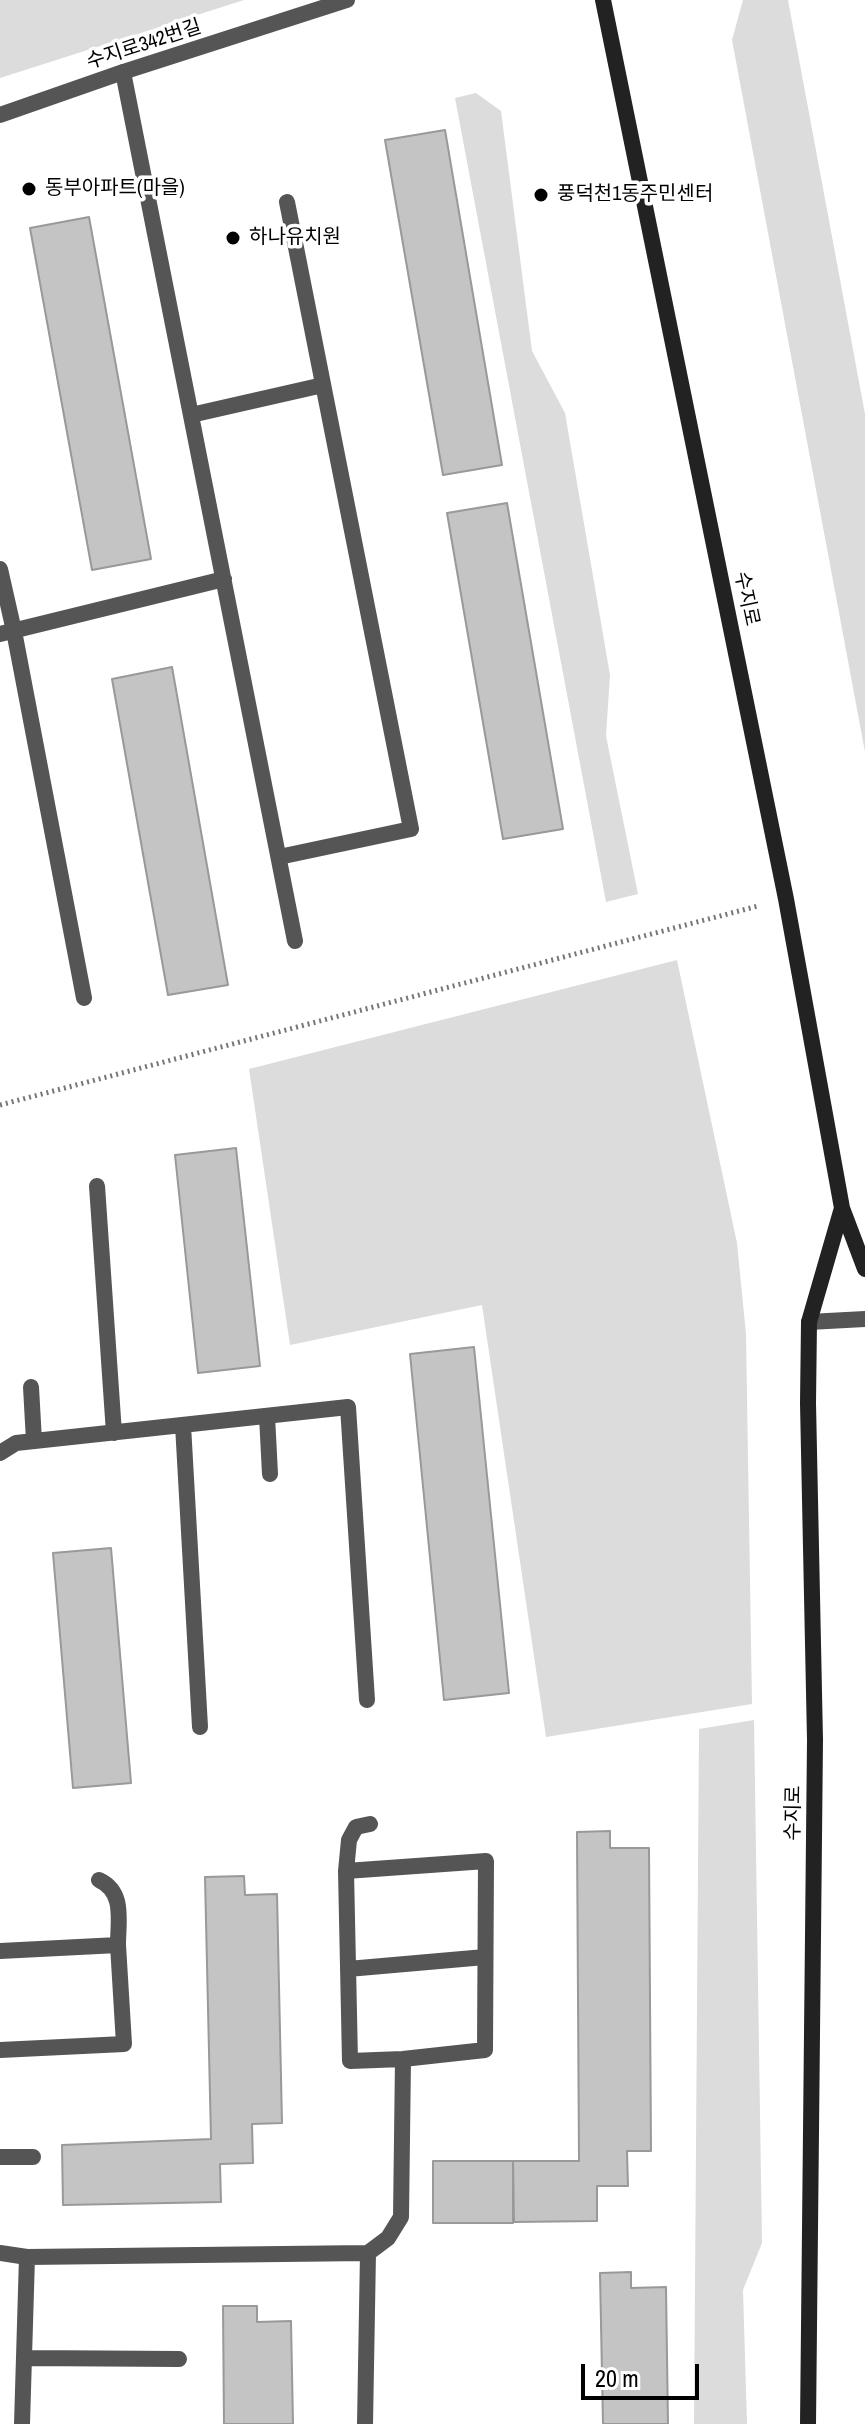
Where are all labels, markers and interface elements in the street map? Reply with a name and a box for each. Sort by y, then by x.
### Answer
street label: 수지로342번길 [84,15,204,75]
place label: 동부아파트(마을) [45,177,185,201]
marker: 동부아파트(마을) [20,180,38,198]
place label: 풍덕천1동주민센터 [557,183,713,207]
marker: 풍덕천1동주민센터 [532,186,550,204]
place label: 하나유치원 [249,226,341,250]
marker: 하나유치원 [224,229,242,247]
street label: 수지로 [729,570,763,628]
street label: 수지로 [782,1785,806,1841]
scale bar [585,2348,703,2398]
text: 20 m [595,2362,639,2394]

